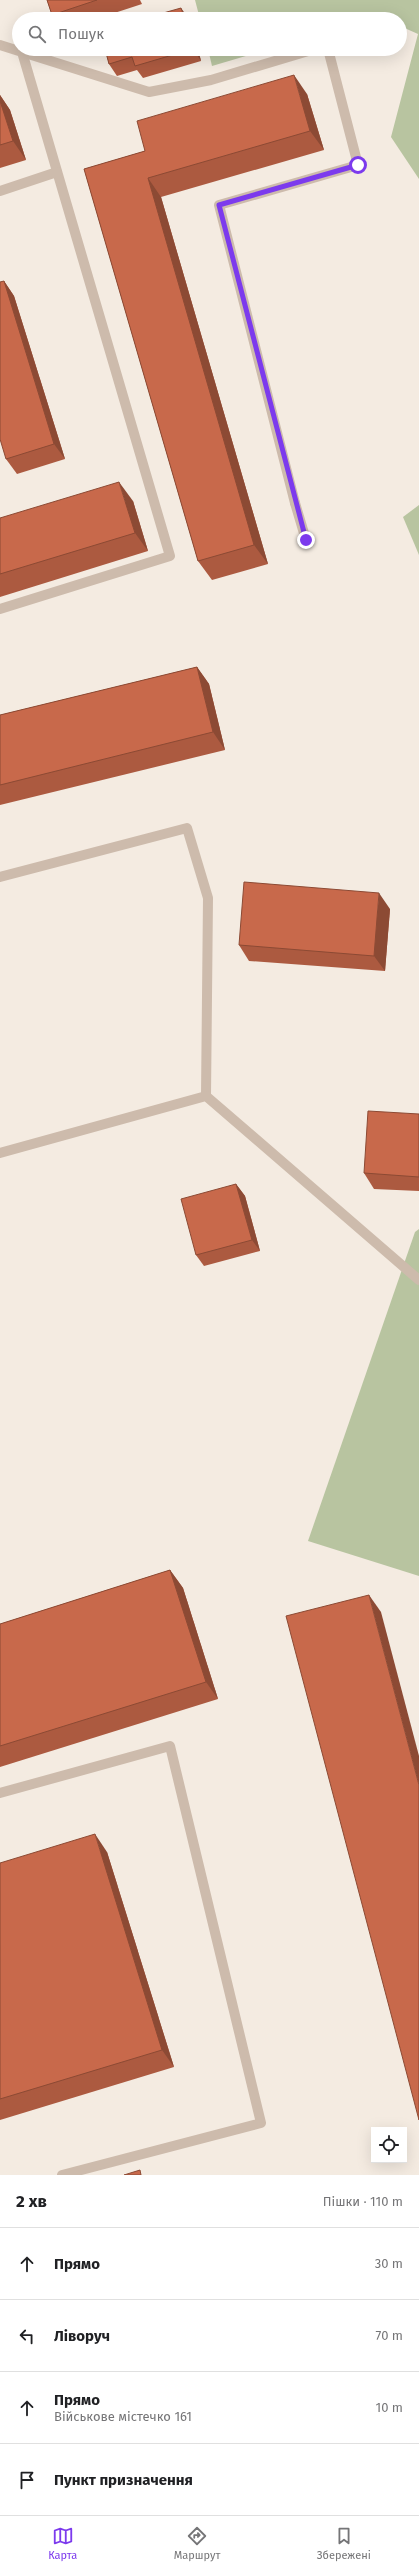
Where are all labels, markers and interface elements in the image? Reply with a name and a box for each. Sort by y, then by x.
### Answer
search box [12,12,407,56]
icon: search [26,23,48,45]
text: Пошук [58,25,104,43]
route start [349,156,367,174]
route end [297,531,315,549]
map controls [371,2127,407,2163]
button: locate [371,2127,407,2163]
text: 2 хв [16,2191,47,2212]
text: Пішки · 110 m [323,2194,403,2209]
icon: ahead [16,2253,38,2275]
text: Прямо [54,2255,100,2273]
text: 30 m [375,2256,403,2271]
icon: left [16,2325,38,2347]
text: Ліворуч [54,2327,110,2345]
text: 70 m [376,2328,403,2343]
text: Прямо [54,2391,100,2409]
icon: ahead [16,2397,38,2419]
text: 10 m [376,2400,403,2415]
text: Військове містечко 161 [54,2409,192,2424]
icon: arrive [16,2469,38,2491]
text: Пункт призначення [54,2471,193,2489]
tab: Карта [48,2525,77,2562]
tab: Маршрут [174,2525,220,2562]
tab: Збережені [317,2525,371,2562]

